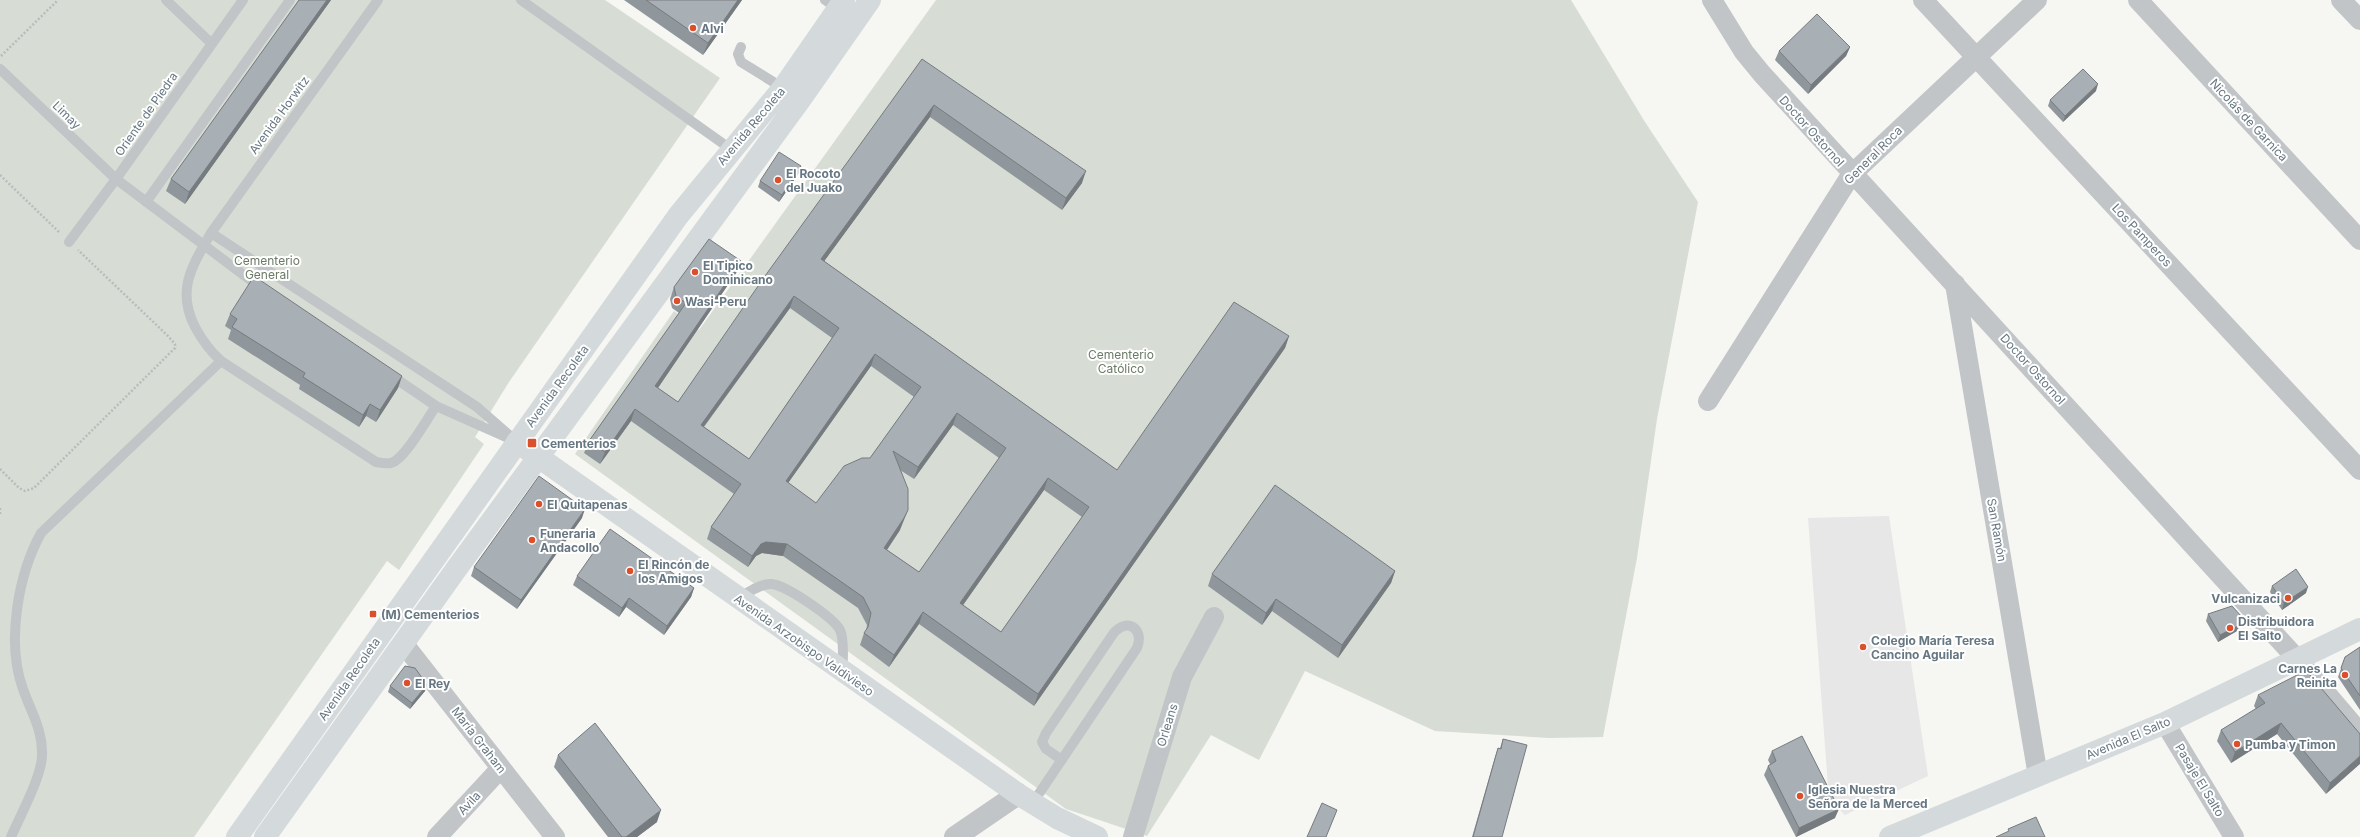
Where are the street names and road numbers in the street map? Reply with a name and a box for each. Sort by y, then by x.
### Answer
street label: Oriente de Piedra [111,69,181,159]
street label: Avenida Horwitz [246,73,312,157]
street label: Nicolás de Garnica [2207,76,2291,164]
street label: Avenida Recoleta [714,84,788,168]
street label: Doctor Ostornol [1776,93,1848,169]
street label: Limay [50,98,84,132]
street label: General Roca [1841,123,1905,187]
street label: Los Pamperos [2109,200,2175,270]
street label: Doctor Ostornol [1997,331,2069,407]
street label: Avenida Recoleta [522,342,592,430]
street label: San Ramón [1984,497,2010,563]
street label: Avenida Arzobispo Valdivieso [731,591,877,699]
street label: Avenida Recoleta [315,635,383,723]
street label: Orleans [1153,702,1181,748]
street label: María Graham [449,704,509,776]
street label: Avenida El Salto [2083,713,2173,763]
street label: Pasaje El Salto [2172,741,2228,819]
street label: Avila [454,788,484,818]

